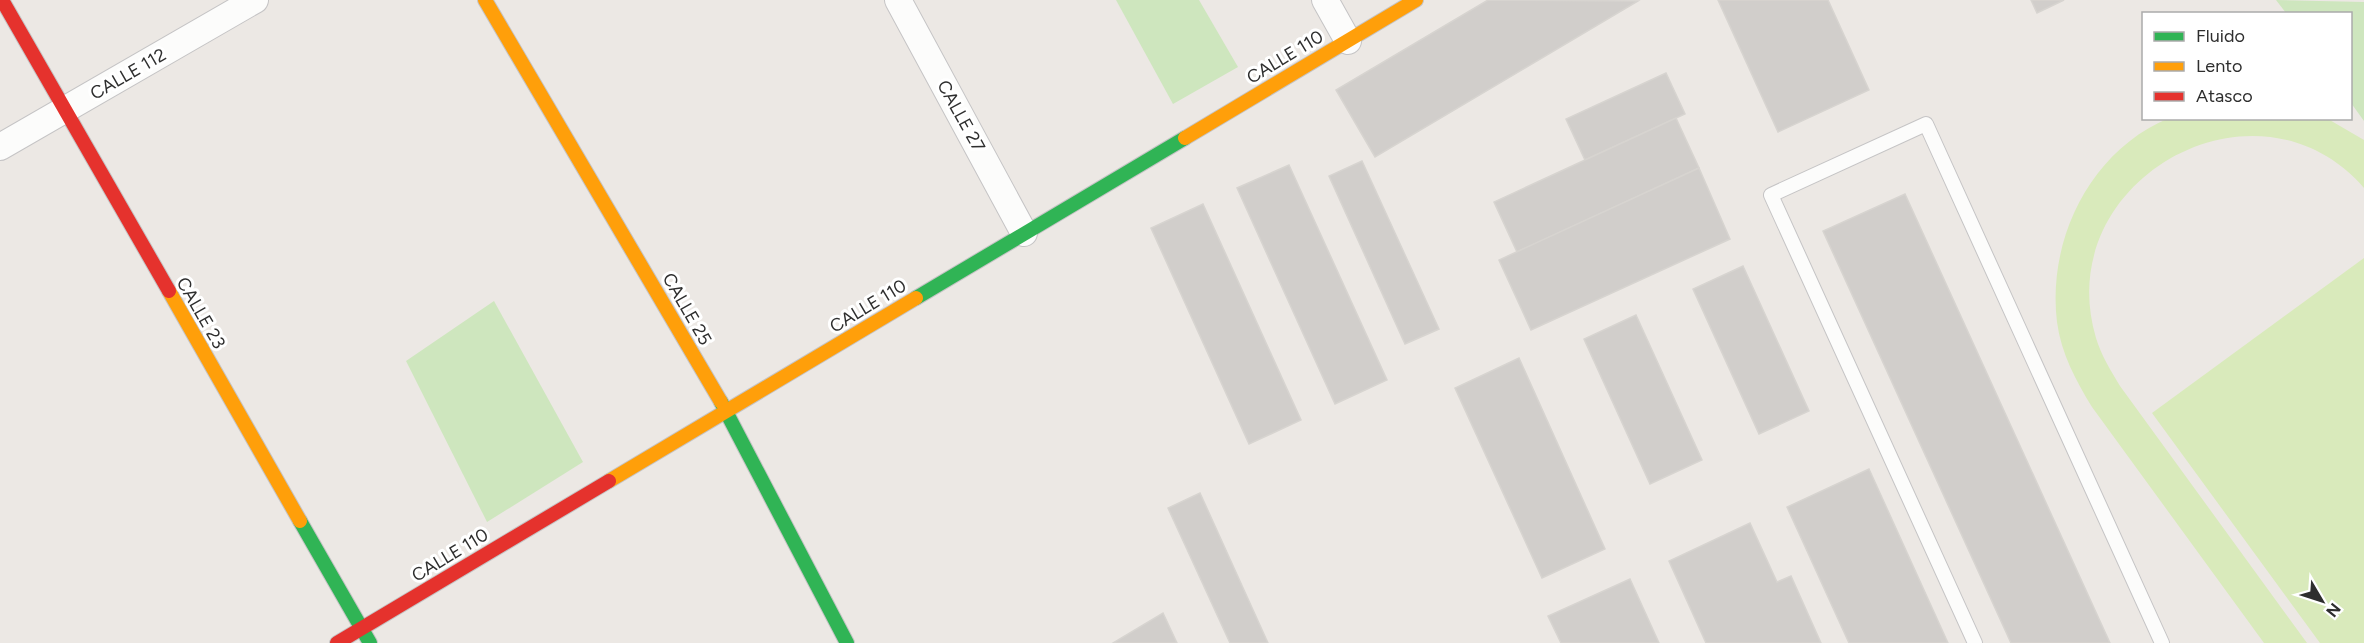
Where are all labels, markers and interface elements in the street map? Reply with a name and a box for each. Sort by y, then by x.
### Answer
legend [2142,12,2352,120]
text: Fluido [2196,25,2245,47]
street label: CALLE 110 [1243,26,1327,88]
street label: CALLE 112 [86,43,170,105]
text: Lento [2196,55,2242,77]
street label: CALLE 27 [932,76,990,156]
text: Atasco [2196,85,2253,107]
street label: CALLE 25 [658,269,716,349]
street label: CALLE 23 [172,273,230,353]
street label: CALLE 110 [826,275,910,337]
street label: CALLE 110 [408,524,492,586]
north arrow [2292,571,2352,631]
text: N [2322,599,2345,621]

